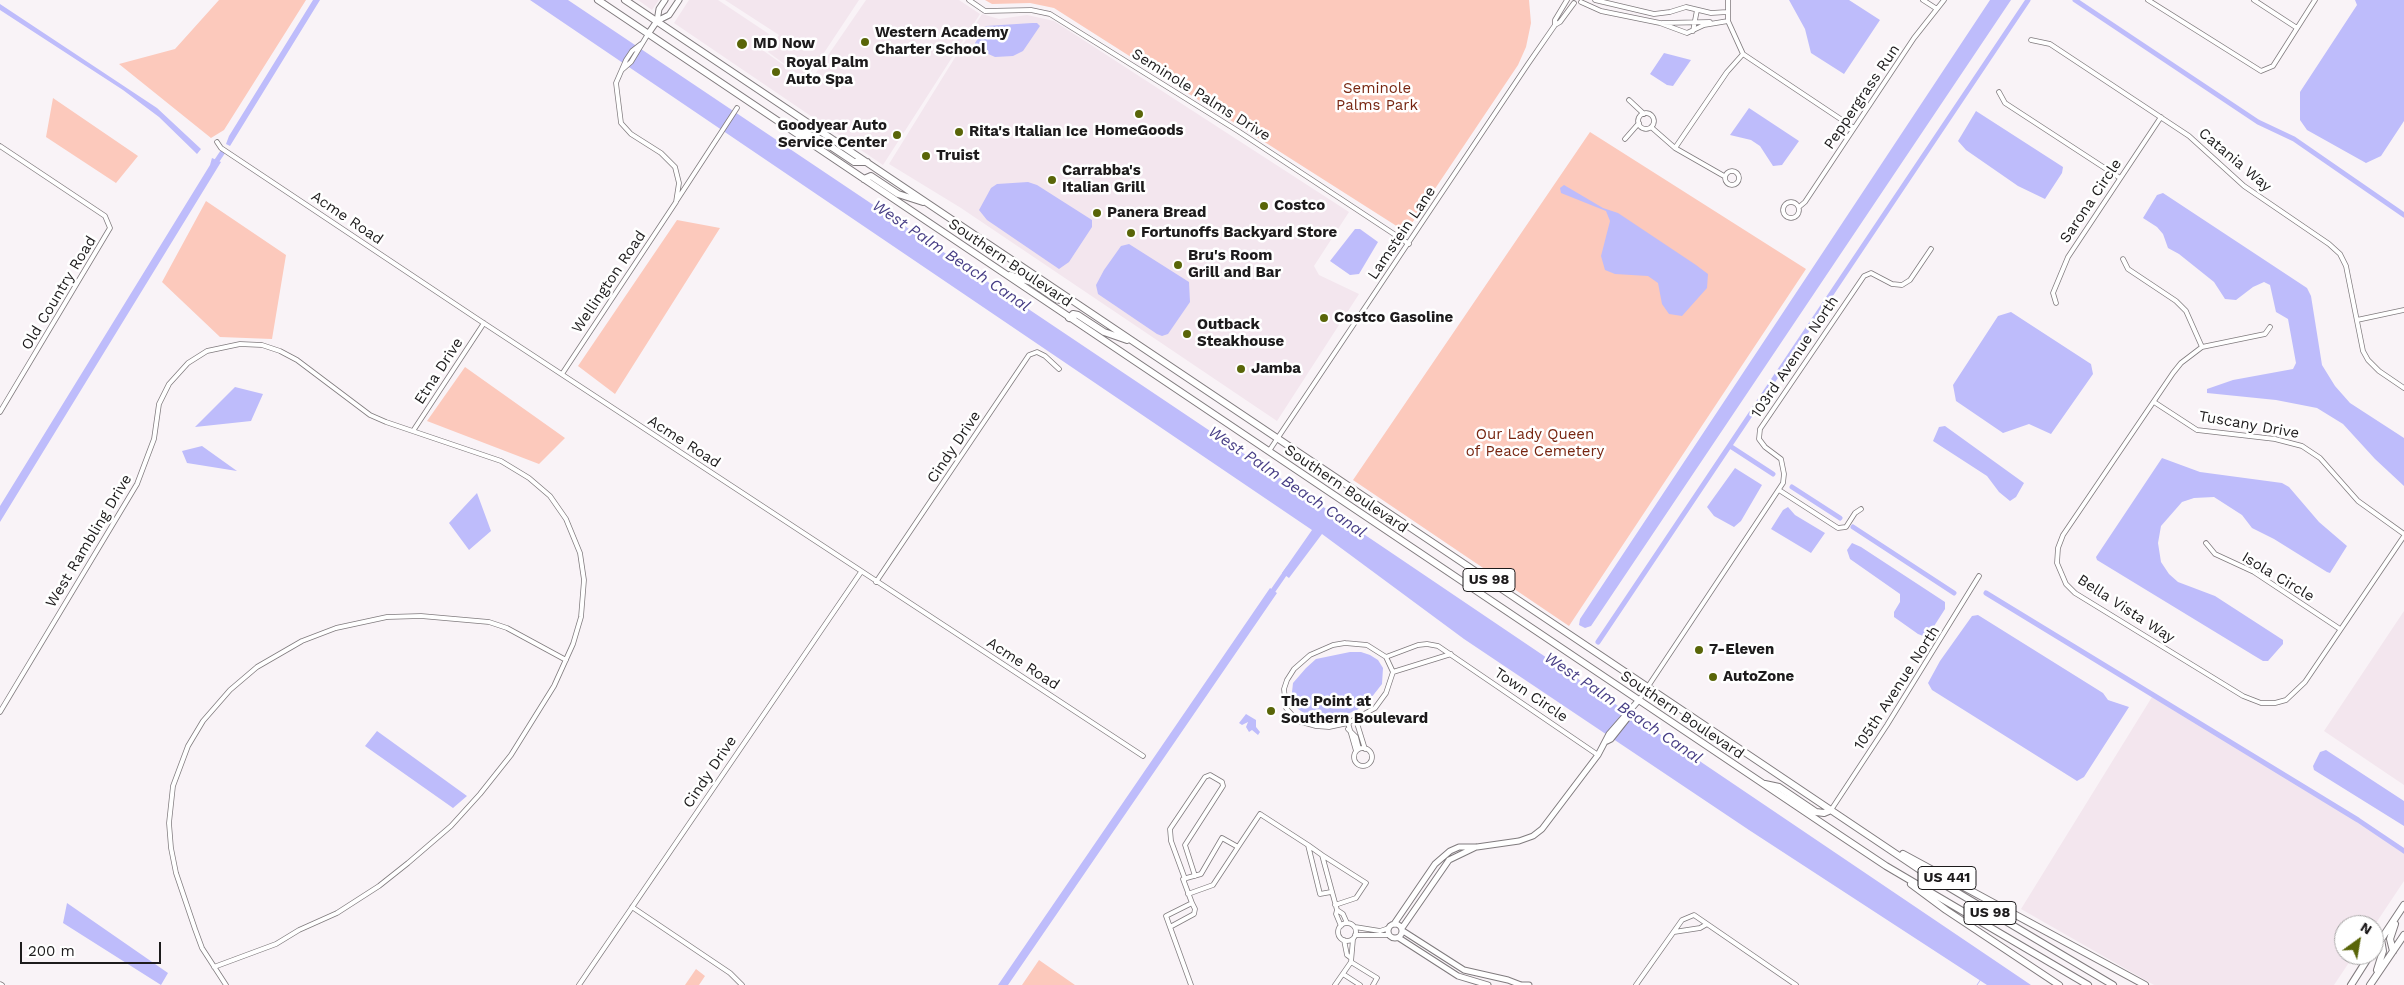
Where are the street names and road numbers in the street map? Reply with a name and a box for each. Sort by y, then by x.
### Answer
street label: Peppergrass Run [1820,41,1904,153]
street label: Seminole Palms Drive [1128,45,1274,145]
street label: Catania Way [2195,124,2275,196]
street label: Sarona Circle [2056,156,2126,246]
street label: Lamstein Lane [1364,183,1440,283]
street label: Acme Road [308,187,386,249]
street label: Southern Boulevard [945,215,1075,311]
street label: Wellington Road [568,228,650,336]
street label: Old Country Road [18,233,100,353]
street label: 103rd Avenue North [1747,293,1843,421]
street label: Etna Drive [411,334,467,408]
street label: Tuscany Drive [2198,407,2300,443]
street label: Cindy Drive [923,408,985,486]
street label: Acme Road [644,412,724,472]
street label: Southern Boulevard [1281,441,1411,537]
street label: West Rambling Drive [42,471,136,611]
street label: Isola Circle [2239,548,2317,606]
road number: US 98 [1463,568,1515,592]
street label: Bella Vista Way [2074,571,2178,647]
street label: 105th Avenue North [1850,623,1944,753]
street label: Acme Road [983,634,1063,694]
street label: Town Circle [1491,664,1571,726]
street label: Southern Boulevard [1617,667,1747,763]
street label: Cindy Drive [679,733,741,811]
road number: US 441 [1918,866,1976,890]
road number: US 98 [1964,901,2016,924]

